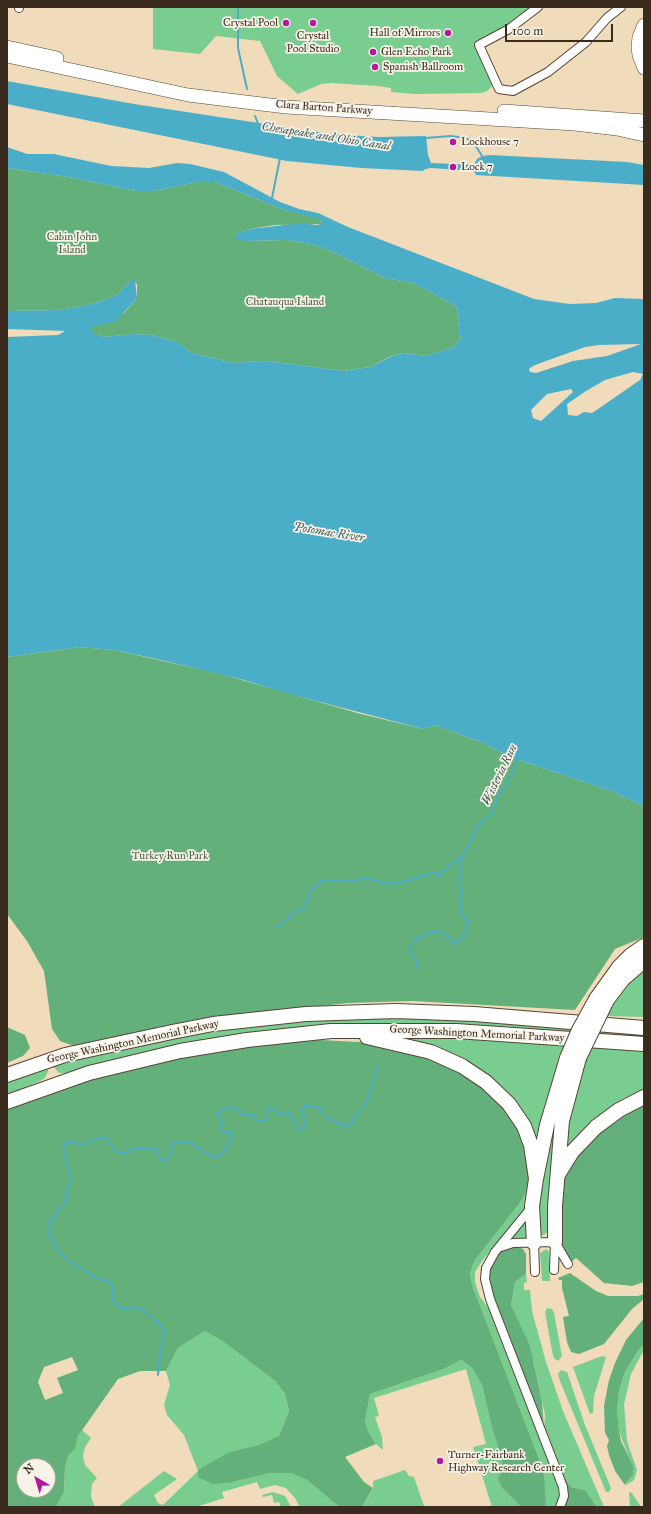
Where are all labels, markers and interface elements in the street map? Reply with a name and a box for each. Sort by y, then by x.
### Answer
place label: Crystal Pool [223,16,278,30]
scale bar [507,16,615,42]
marker: Crystal Pool [281,18,291,28]
marker: Crystal Pool Studio [308,18,318,28]
text: 100 m [512,24,543,38]
place label: Hall of Mirrors [370,26,440,40]
marker: Hall of Mirrors [443,28,453,38]
place label: Crystal Pool Studio [287,29,339,55]
place label: Glen Echo Park [381,45,451,59]
marker: Glen Echo Park [368,47,378,57]
place label: Spanish Ballroom [383,60,463,74]
marker: Spanish Ballroom [370,62,380,72]
street label: Clara Barton Parkway [275,98,373,118]
water label: Chesapeake and Ohio Canal [261,120,391,154]
place label: Lockhouse 7 [461,135,519,149]
marker: Lockhouse 7 [448,137,458,147]
place label: Lock 7 [461,160,493,174]
marker: Lock 7 [448,162,458,172]
park label: Cabin John Island [47,230,97,256]
park label: Chatauqua Island [246,295,324,309]
water label: Potomac River [292,520,366,546]
water label: Wisteria Run [479,742,521,808]
park label: Turkey Run Park [132,849,208,863]
street label: George Washington Memorial Parkway [46,1017,220,1067]
street label: George Washington Memorial Parkway [389,1023,565,1045]
place label: Turner-Fairbank Highway Research Center [448,1448,564,1474]
marker: Turner-Fairbank Highway Research Center [435,1456,445,1466]
north arrow [16,1458,56,1498]
text: N [21,1461,37,1477]

